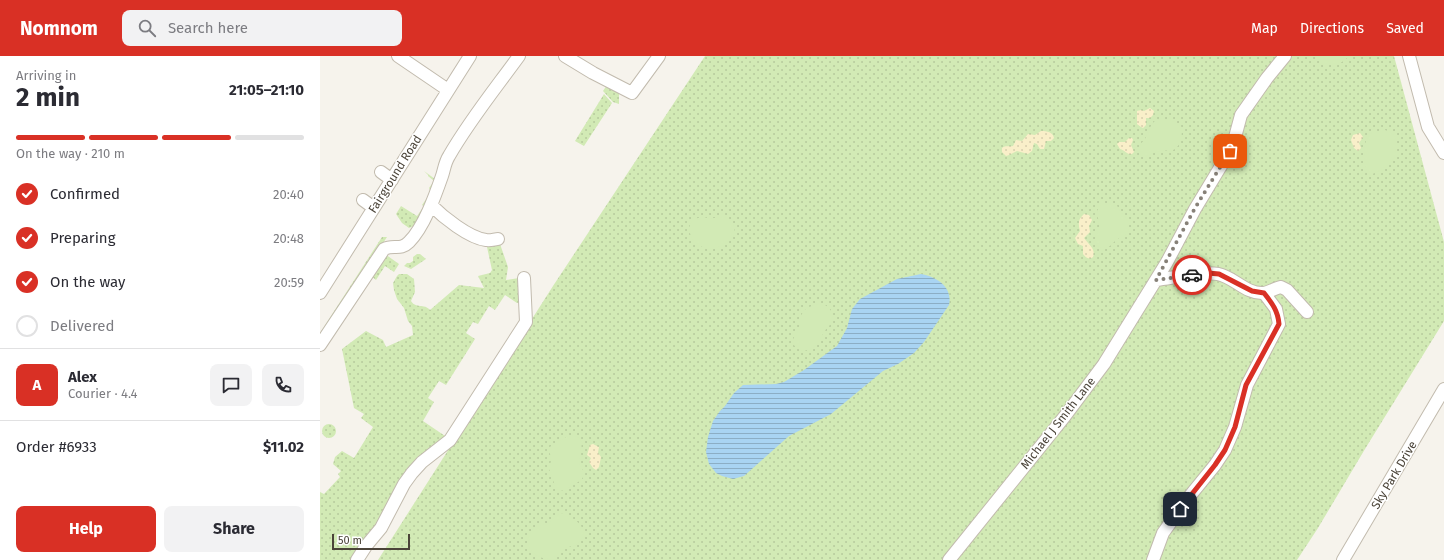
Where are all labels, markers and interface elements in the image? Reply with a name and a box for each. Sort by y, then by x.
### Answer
search box [122,10,402,46]
text: Nomnom [20,17,98,40]
icon: search [136,17,158,39]
text: Search here [168,19,248,37]
text: Map [1251,20,1278,37]
text: Directions [1300,20,1364,37]
text: Saved [1386,20,1424,37]
text: Arriving in [16,68,76,83]
text: 21:05–21:10 [229,81,304,99]
text: 2 min [16,82,80,113]
street label: Fairground Road [365,133,425,215]
pin [1213,134,1247,168]
icon: bag [1219,140,1241,162]
text: On the way · 210 m [16,146,125,161]
icon: check [16,183,38,205]
text: Confirmed [50,185,120,203]
text: 20:40 [273,187,304,202]
icon: check [16,227,38,249]
text: Preparing [50,229,115,247]
text: 20:48 [273,231,304,246]
courier [1172,255,1212,295]
icon: car [1181,264,1203,286]
icon: check [16,271,38,293]
text: On the way [50,273,125,291]
text: 20:59 [274,275,304,290]
text: Delivered [50,317,114,335]
button: chat [210,364,252,406]
button: phone [262,364,304,406]
text: Alex [68,368,97,386]
street label: Michael J Smith Lane [1018,374,1098,472]
text: A [33,376,41,394]
text: Courier · 4.4 [68,386,138,401]
text: Order #6933 [16,438,97,456]
text: $11.02 [263,438,304,456]
street label: Sky Park Drive [1368,439,1420,511]
pin [1163,492,1197,526]
icon: home [1169,498,1191,520]
button: Help [16,506,156,552]
button: Share [164,506,304,552]
scale bar [332,532,410,551]
text: 50 m [338,534,362,547]

